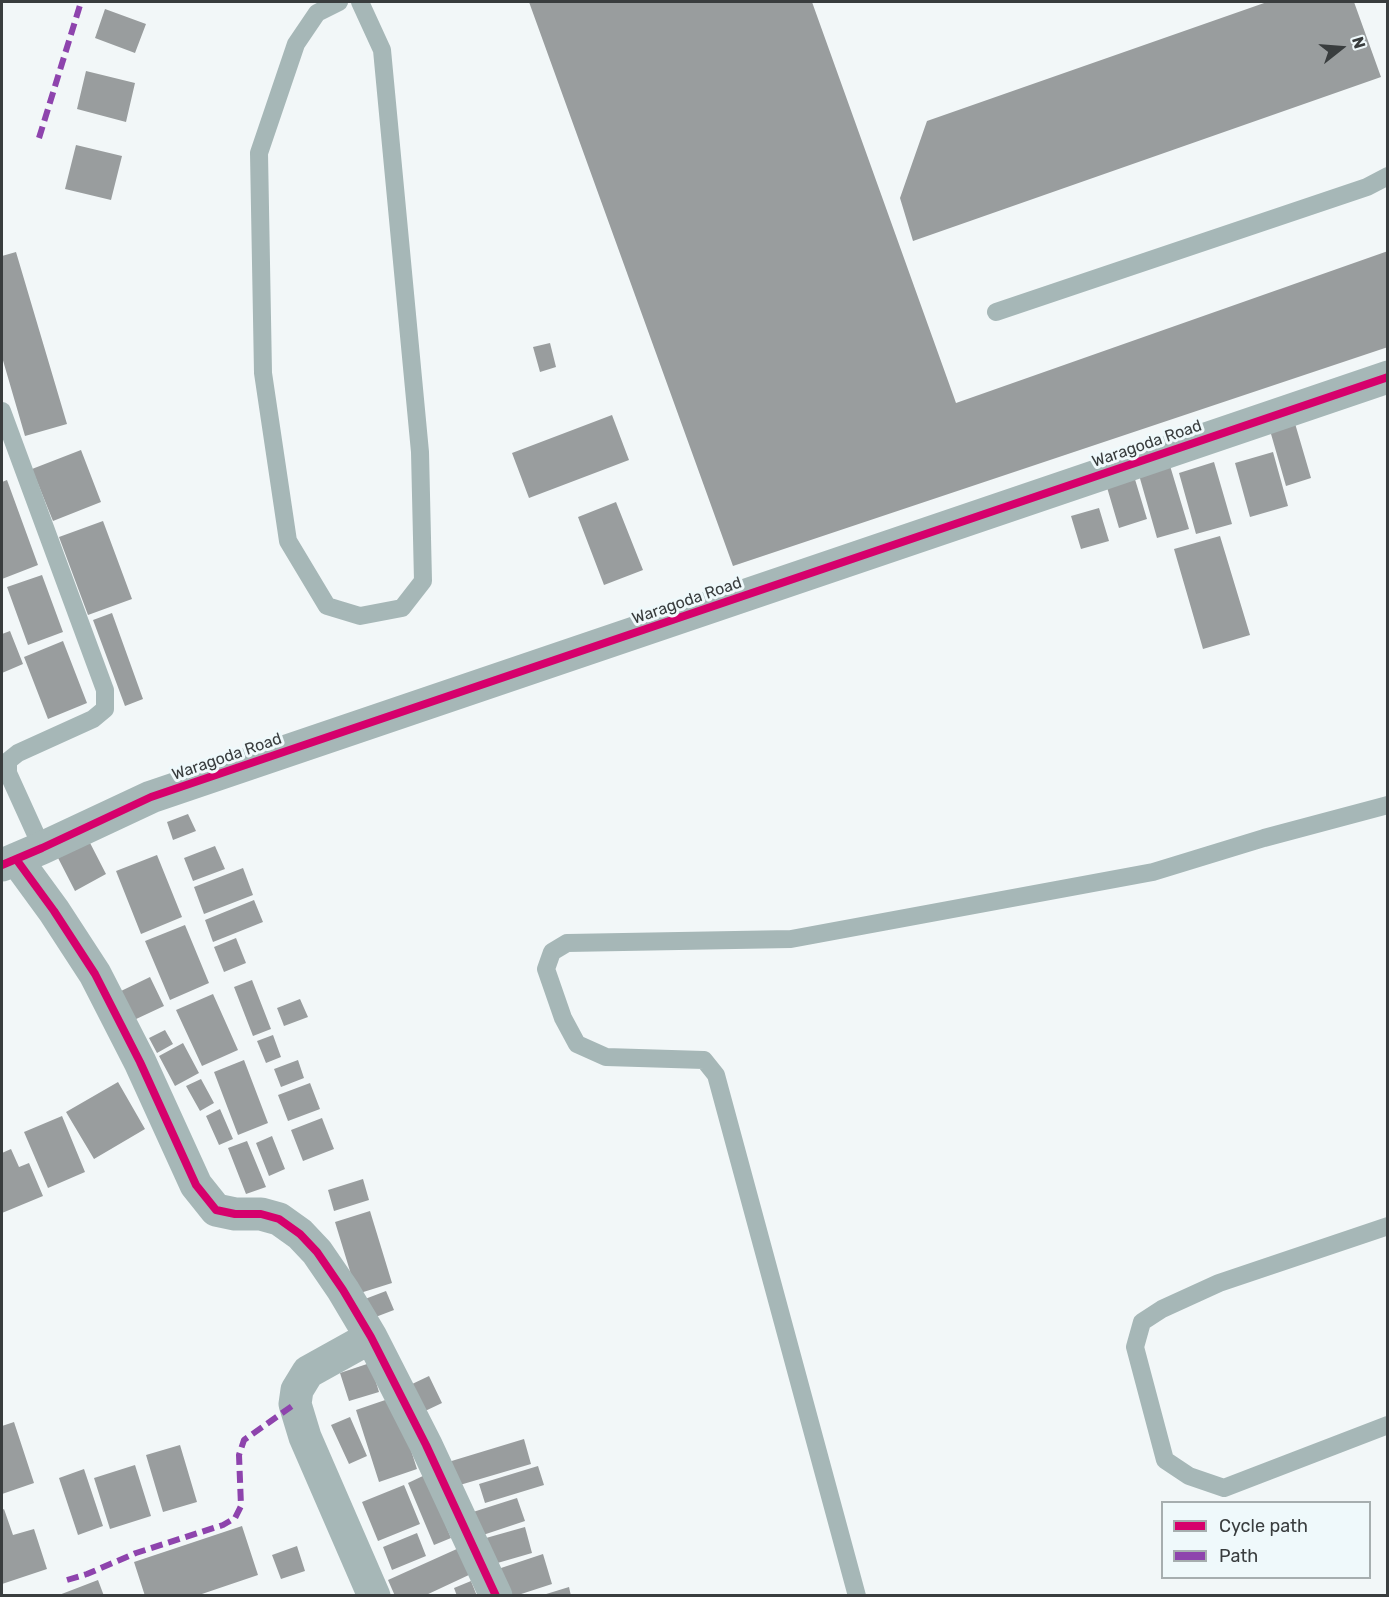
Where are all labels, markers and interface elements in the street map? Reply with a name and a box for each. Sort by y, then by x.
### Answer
north arrow [1311,18,1371,78]
text: N [1348,34,1369,51]
street label: Waragoda Road [1090,416,1204,472]
street label: Waragoda Road [630,573,744,629]
street label: Waragoda Road [170,729,284,785]
legend [1161,1501,1371,1579]
text: Cycle path [1219,1515,1308,1537]
text: Path [1219,1545,1258,1567]

